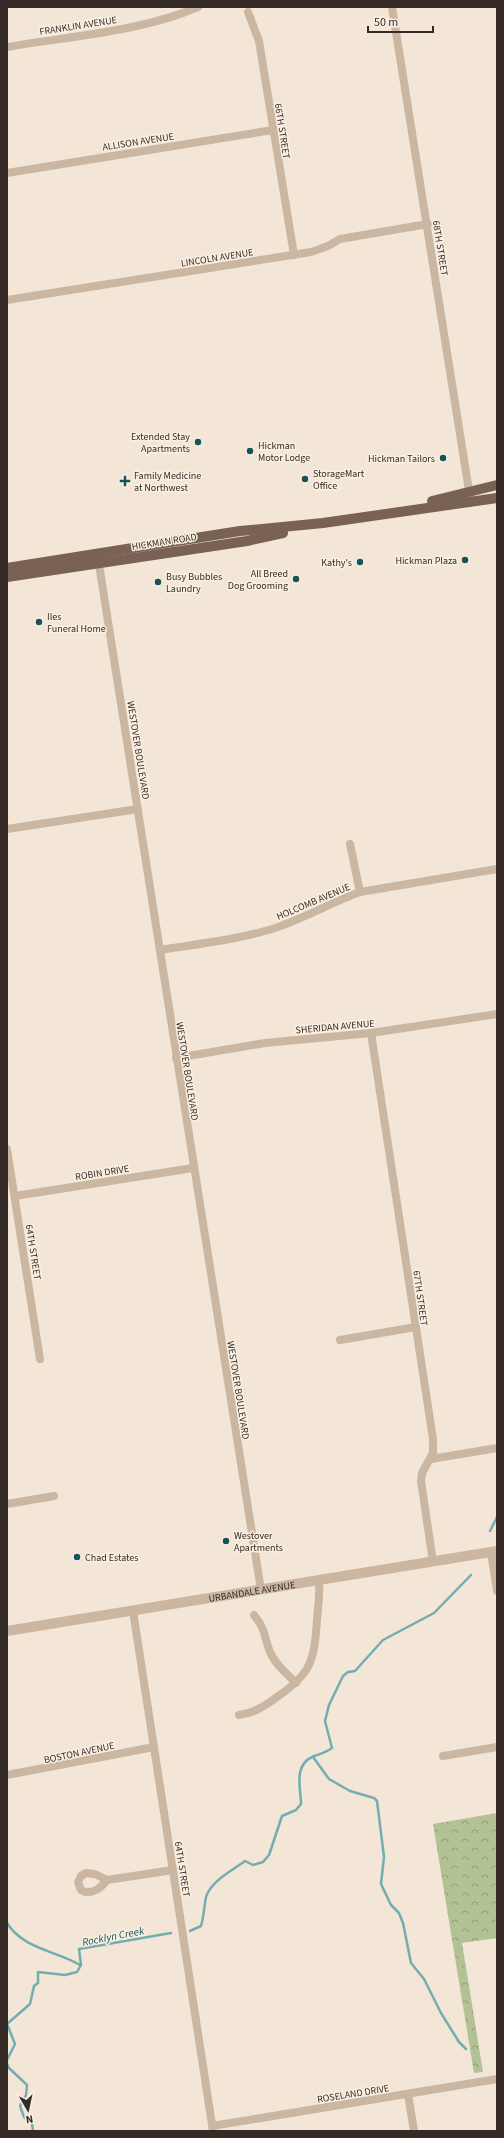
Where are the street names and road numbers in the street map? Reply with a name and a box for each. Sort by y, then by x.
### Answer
street label: FRANKLIN AVENUE [38,13,118,39]
street label: 66TH STREET [271,102,293,160]
street label: ALLISON AVENUE [101,129,175,155]
street label: 68TH STREET [429,219,451,277]
street label: LINCOLN AVENUE [180,245,254,271]
street label: HICKMAN ROAD [131,530,198,554]
street label: WESTOVER BOULEVARD [123,700,153,800]
street label: HOLCOMB AVENUE [274,880,352,924]
street label: SHERIDAN AVENUE [295,1017,375,1037]
street label: WESTOVER BOULEVARD [172,1021,202,1121]
street label: ROBIN DRIVE [74,1162,130,1184]
street label: 64TH STREET [22,1223,44,1281]
street label: 67TH STREET [409,1269,431,1327]
street label: WESTOVER BOULEVARD [223,1340,253,1440]
street label: URBANDALE AVENUE [208,1578,296,1606]
street label: BOSTON AVENUE [43,1739,116,1767]
street label: 64TH STREET [171,1840,193,1898]
street label: ROSELAND DRIVE [316,2081,390,2107]

